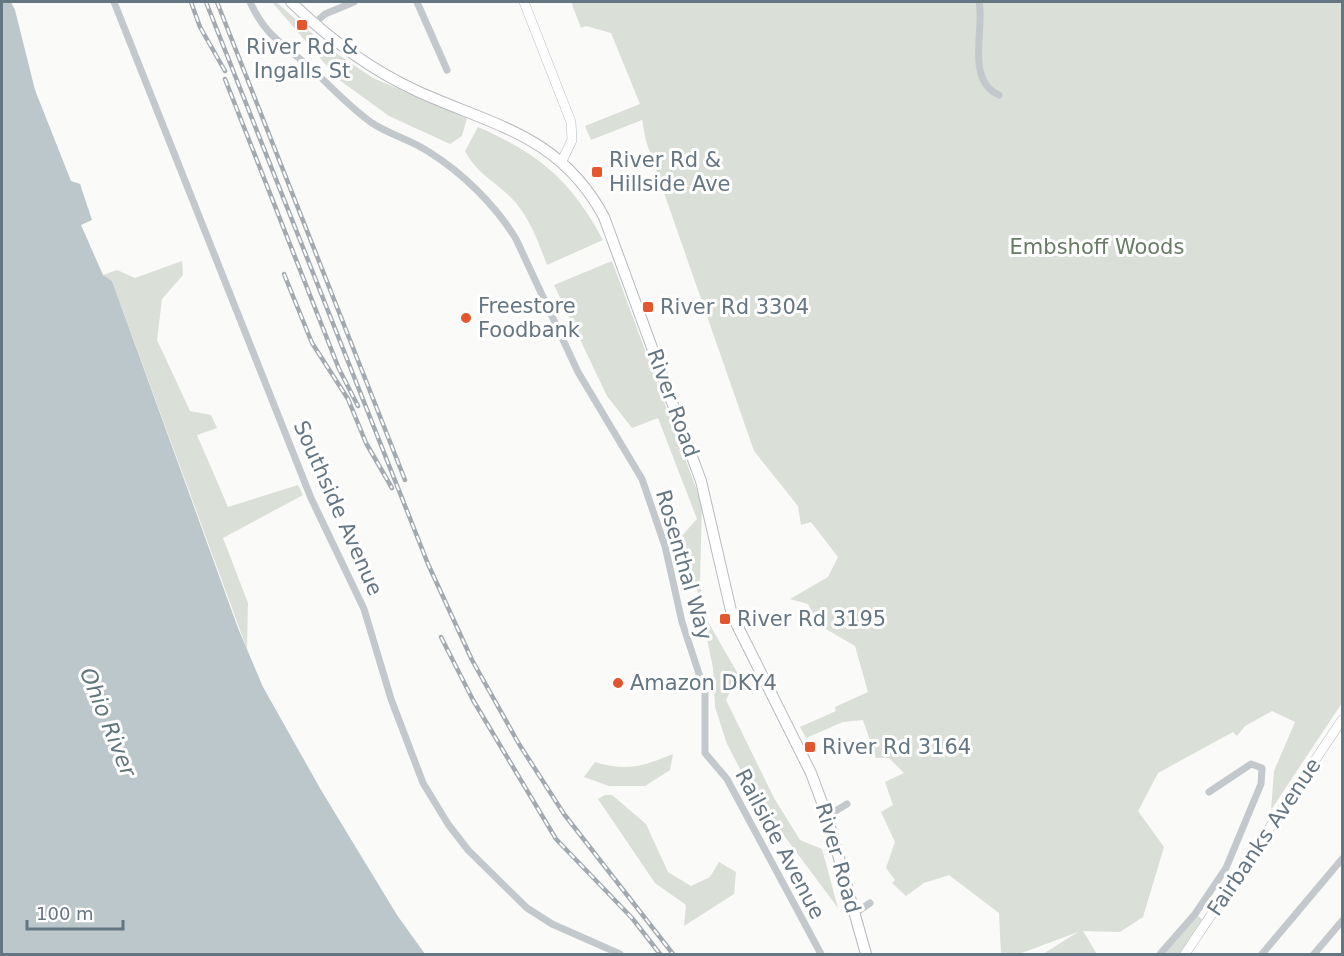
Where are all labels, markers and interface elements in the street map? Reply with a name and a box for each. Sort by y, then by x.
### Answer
marker: River Rd & Ingalls St [295,18,309,32]
place label: River Rd & Ingalls St [246,35,358,83]
place label: River Rd & Hillside Ave [609,148,730,196]
marker: River Rd & Hillside Ave [590,165,604,179]
park label: Embshoff Woods [1010,235,1184,259]
place label: Freestore Foodbank [478,294,581,342]
place label: River Rd 3304 [660,295,809,319]
marker: River Rd 3304 [641,300,655,314]
marker: Freestore Foodbank [459,311,473,325]
street label: River Road [642,345,704,461]
street label: Southside Avenue [289,417,387,599]
street label: Rosenthal Way [651,487,717,643]
place label: River Rd 3195 [737,607,886,631]
marker: River Rd 3195 [718,612,732,626]
water label: Ohio River [75,664,142,782]
place label: Amazon DKY4 [630,671,777,695]
marker: Amazon DKY4 [611,676,625,690]
place label: River Rd 3164 [822,735,971,759]
marker: River Rd 3164 [803,740,817,754]
street label: Fairbanks Avenue [1202,754,1326,920]
street label: Railside Avenue [730,765,830,923]
street label: River Road [811,800,865,916]
scale bar [27,893,123,931]
text: 100 m [36,903,94,924]

